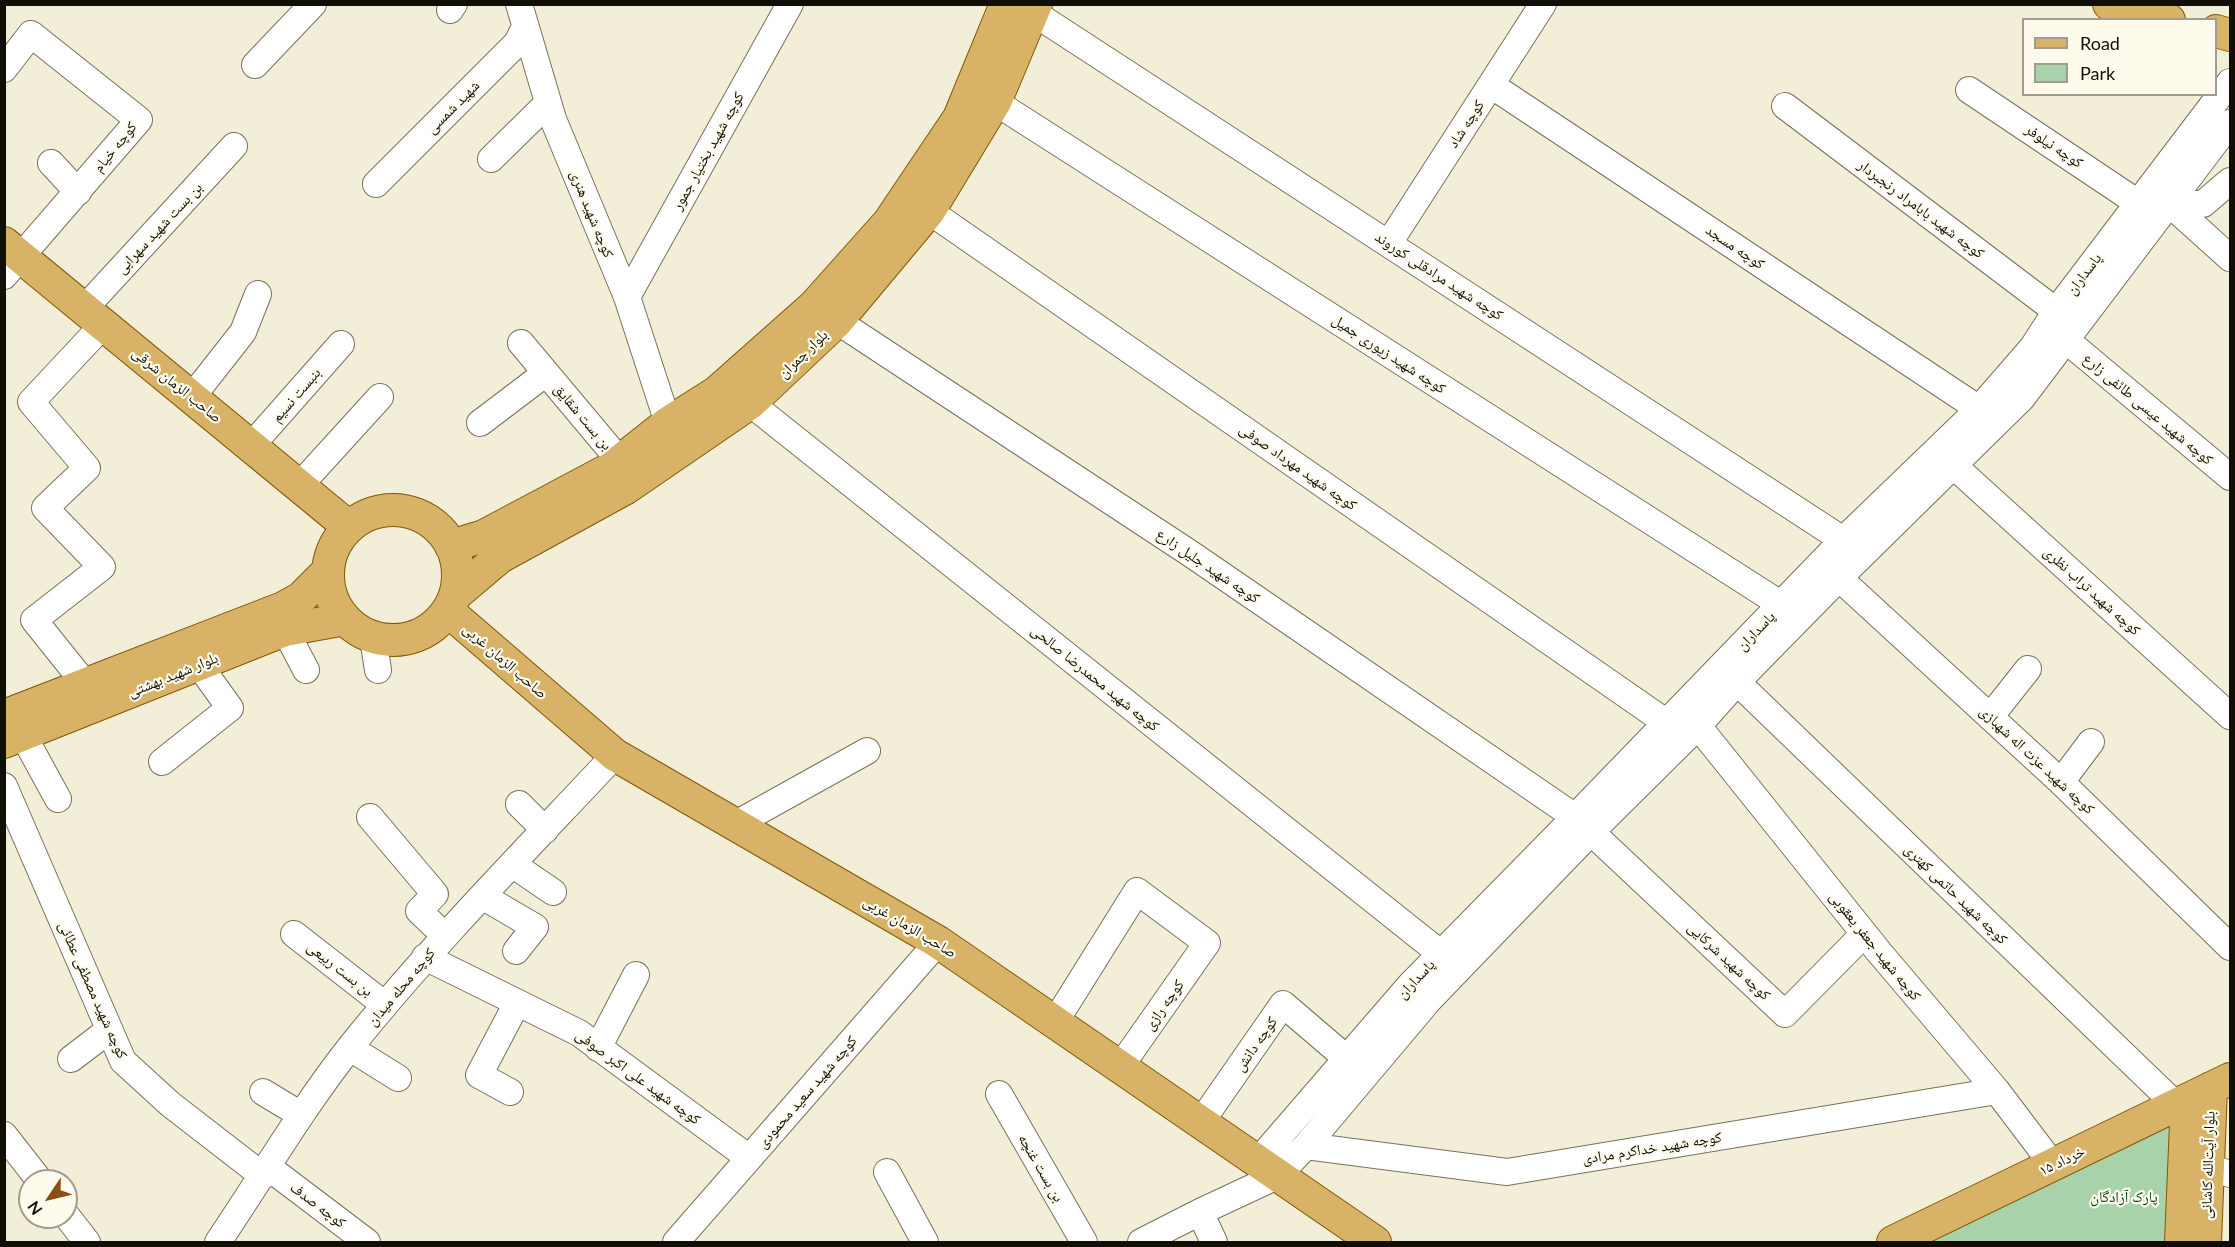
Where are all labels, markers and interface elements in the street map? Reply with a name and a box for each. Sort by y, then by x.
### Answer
legend [2022,18,2217,96]
text: Road [2080,32,2120,54]
text: Park [2080,62,2115,84]
street label: شهید شمسی [423,77,483,137]
street label: کوچه شهید بختیار جمور [668,89,748,213]
street label: کوچه شاد [1444,97,1488,151]
street label: کوچه خیام [89,118,141,176]
street label: کوچه نیلوفر [2022,120,2086,172]
street label: کوچه شهید بابامراد رنجبردار [1854,156,1988,262]
street label: کوچه شهید هنری [566,168,618,260]
street label: بن بست شهید سهرابی [112,179,206,277]
street label: کوچه مسجد [1702,221,1768,273]
street label: کوچه شهید مرادقلی کوروند [1371,228,1507,324]
street label: پاسداران [2062,250,2106,298]
street label: کوچه شهید زیوری جمیل [1329,310,1449,398]
street label: بلوار چمران [774,326,832,382]
street label: صاحب الزمان شرقی [129,343,225,427]
street label: کوچه شهید عیسی طائفی زارع [2079,349,2217,469]
street label: بنبست نسیم [267,364,325,426]
street label: بن بست شقایق [550,380,616,454]
street label: کوچه شهید مهرداد صوفی [1236,420,1360,514]
street label: کوچه شهید جلیل زارع [1153,525,1263,607]
street label: کوچه شهید تراب نظری [2040,543,2144,639]
street label: پاسداران [1733,608,1779,654]
street label: صاحب الزمان غربی [459,620,551,702]
street label: کوچه شهید محمدرضا صالحی [1027,621,1163,735]
street label: بلوار شهید بهشتی [125,649,221,701]
street label: کوچه شهید عزت اله شهبازی [1976,702,2098,818]
street label: کوچه شهید حاتمی کهتری [1901,840,2011,948]
street label: کوچه شهید جعفر یعقوبی [1825,888,1925,1004]
street label: صاحب الزمان غربی [860,892,960,962]
street label: کوچه شهید شرکایی [1684,918,1774,1004]
street label: کوچه شهید مصطفی عطائی [55,919,131,1061]
street label: بن بست ربیعی [303,938,377,1000]
street label: کوچه محله میدان [363,944,439,1030]
street label: پاسداران [1393,955,1439,1003]
street label: کوچه رازی [1140,976,1188,1034]
street label: کوچه دانش [1231,1013,1281,1075]
street label: کوچه شهید علی اکبر صوفی [572,1026,704,1128]
street label: کوچه شهید سعید محمودی [753,1032,861,1152]
street label: بلوار آیت‌الله کاشانی [2197,1111,2219,1219]
street label: کوچه شهید خداکرم مرادی [1581,1128,1723,1168]
street label: بن بست غنچه [1014,1131,1068,1205]
street label: ۱۵ خرداد [2036,1142,2088,1180]
north arrow [18,1169,78,1229]
street label: کوچه صدف [287,1178,349,1232]
park label: پارک آزادگان [2090,1188,2158,1206]
text: N [23,1198,46,1219]

